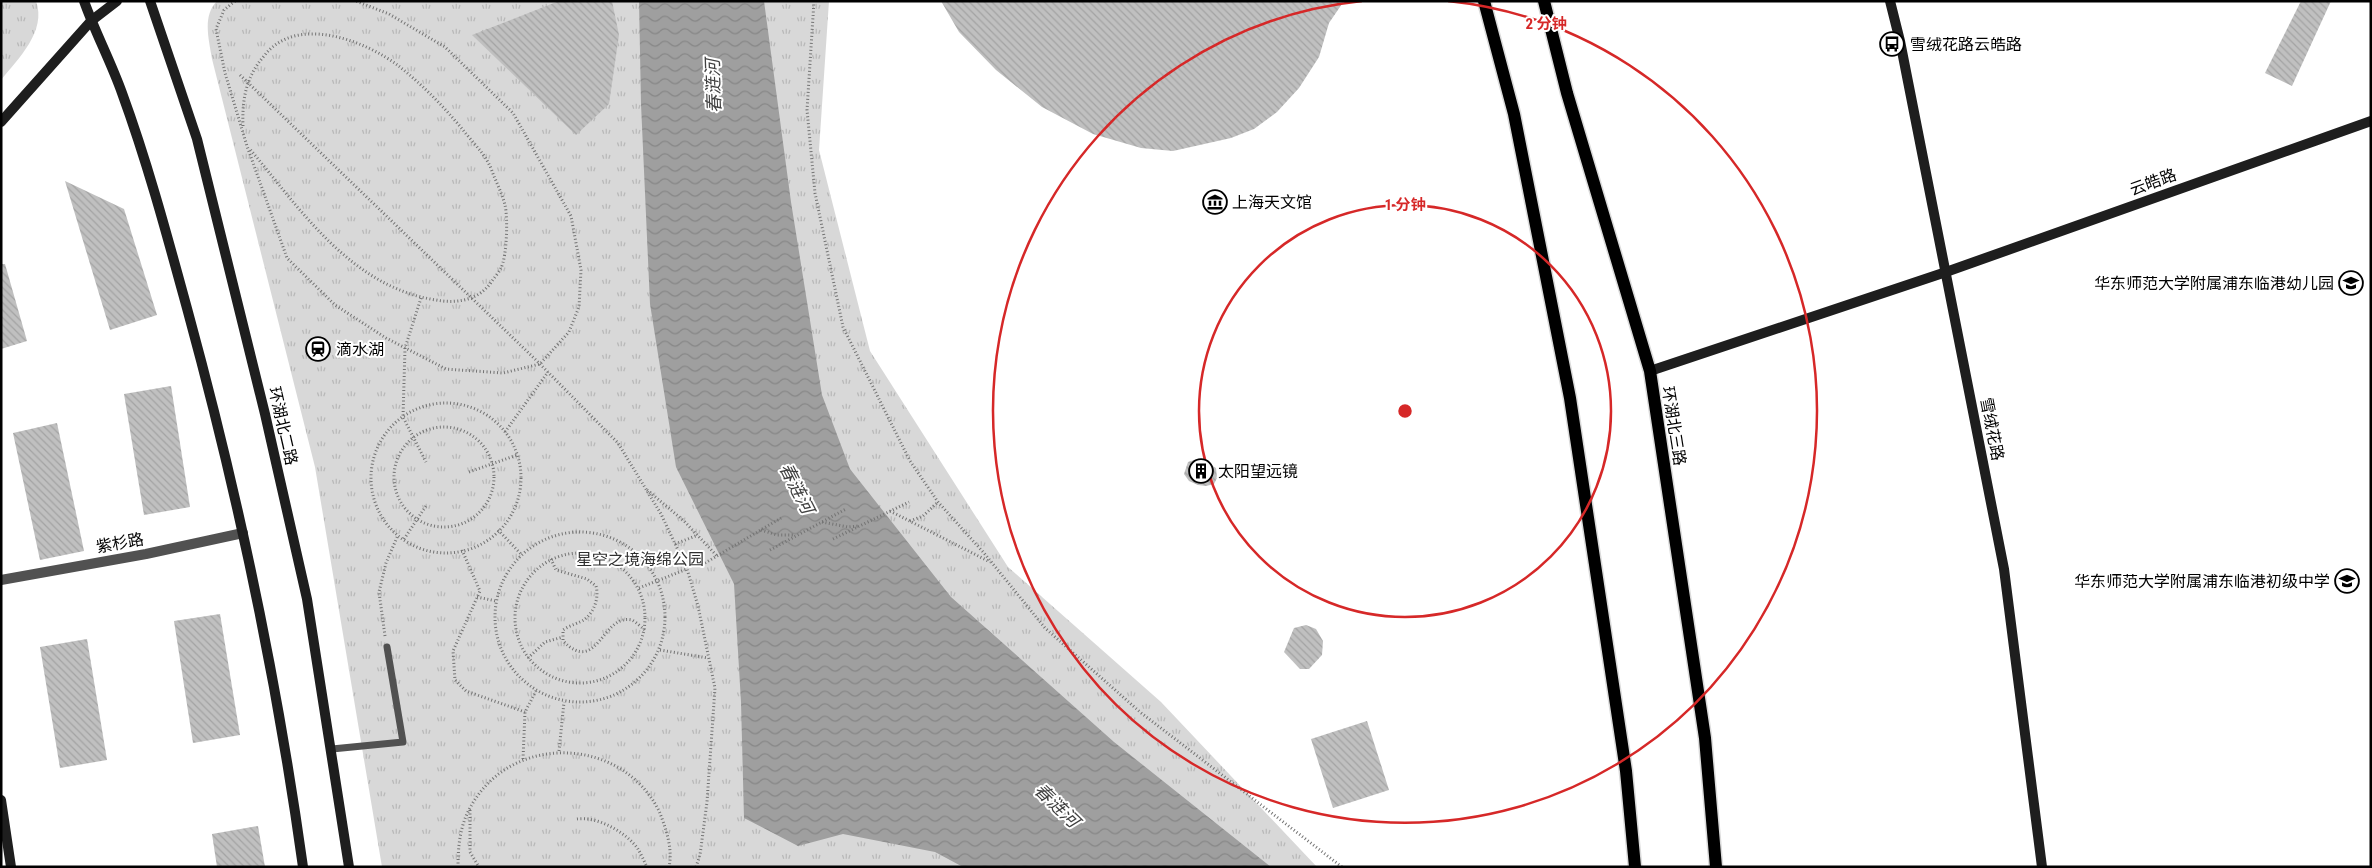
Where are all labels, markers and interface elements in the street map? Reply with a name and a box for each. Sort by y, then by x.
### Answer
text: 2 分钟 [1525,15,1567,33]
bus stop icon: 雪绒花路云皓路 [1879,31,1905,57]
place label: 雪绒花路云皓路 [1910,35,2022,54]
water label: 春涟河 [701,56,724,113]
street label: 云皓路 [2127,165,2179,199]
museum icon: 上海天文馆 [1202,189,1228,215]
place label: 上海天文馆 [1232,193,1312,212]
text: 1 分钟 [1384,196,1426,214]
school or university icon: 华东师范大学附属浦东临港幼儿园 [2338,270,2364,296]
place label: 华东师范大学附属浦东临港幼儿园 [2094,274,2334,293]
station icon: 滴水湖 [305,336,331,362]
place label: 滴水湖 [336,340,384,359]
street label: 环湖北二路 [265,385,301,467]
street label: 环湖北三路 [1658,385,1690,467]
street label: 雪绒花路 [1977,396,2007,462]
centre of rings [1396,402,1414,420]
building icon: 太阳望远镜 [1188,458,1214,484]
water label: 春涟河 [775,459,820,519]
place label: 太阳望远镜 [1218,462,1298,481]
street label: 紫杉路 [95,529,145,557]
park label: 星空之境海绵公园 [576,550,704,569]
school or university icon: 华东师范大学附属浦东临港初级中学 [2334,568,2360,594]
place label: 华东师范大学附属浦东临港初级中学 [2074,572,2330,591]
water label: 春涟河 [1030,779,1086,833]

